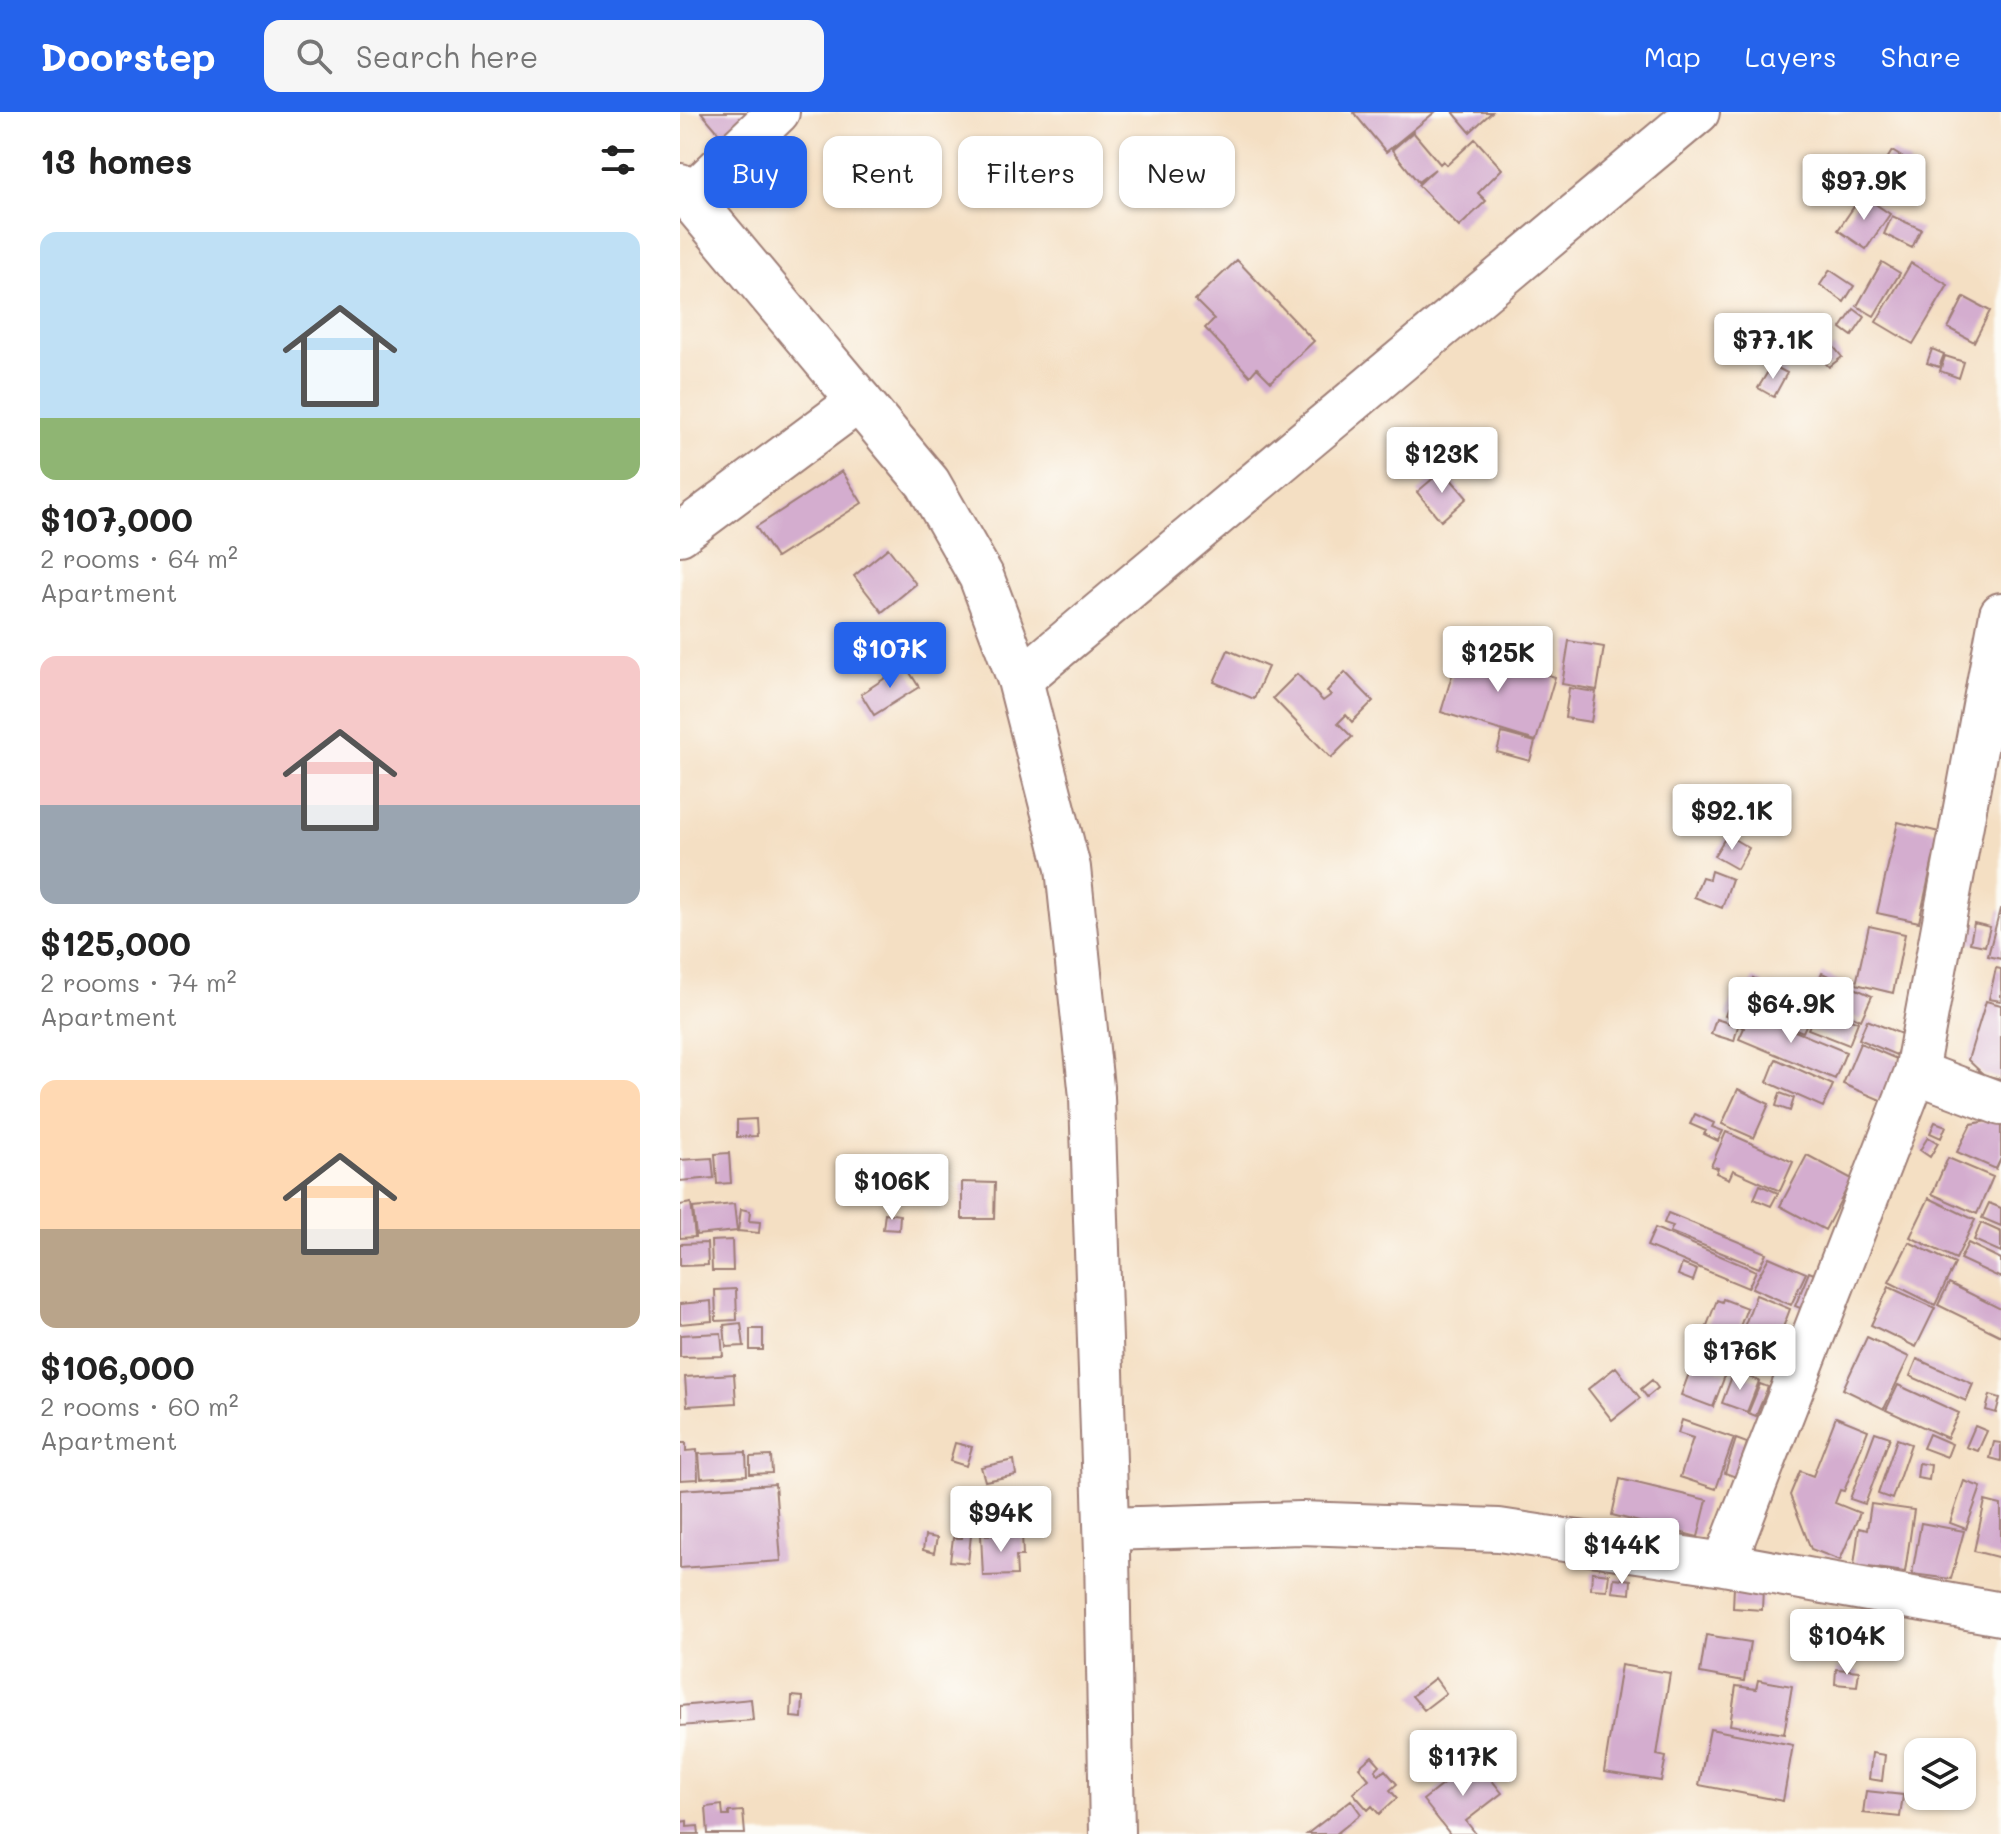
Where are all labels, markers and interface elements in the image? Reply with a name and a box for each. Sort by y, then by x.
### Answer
search box [264,20,824,92]
text: Doorstep [40,31,216,81]
icon: search [292,34,336,78]
text: Search here [356,36,538,76]
text: Map [1644,38,1701,74]
text: Layers [1745,38,1837,74]
text: Share [1881,38,1961,74]
chip: Buy [704,136,807,208]
chip: Rent [823,136,942,208]
chip: Filters [958,136,1103,208]
chip: New [1119,136,1235,208]
text: 13 homes [40,138,193,183]
icon: filters [596,138,640,182]
pin: $97.9K [1799,154,1929,222]
text: $97.9K [1821,163,1907,197]
icon: home [268,284,412,428]
pin: $77.1K [1708,313,1838,381]
text: $77.1K [1732,322,1814,356]
pin: $123K [1386,427,1498,495]
text: $123K [1405,436,1479,470]
text: $107,000 [40,496,193,541]
text: 2 rooms · 64 m² [40,541,238,575]
text: Apartment [40,575,177,609]
pin: $107K [834,622,946,690]
pin: $125K [1442,626,1554,694]
text: $107K [852,631,928,665]
text: $125K [1461,635,1535,669]
icon: home [268,708,412,852]
pin: $92.1K [1667,784,1797,852]
text: $92.1K [1691,793,1773,827]
text: $125,000 [40,920,191,965]
text: 2 rooms · 74 m² [40,965,237,999]
pin: $64.9K [1726,977,1856,1045]
text: $64.9K [1746,986,1836,1020]
text: Apartment [40,999,177,1033]
icon: home [268,1132,412,1276]
pin: $106K [836,1154,948,1222]
text: $106K [853,1163,931,1197]
pin: $176K [1684,1324,1796,1392]
text: $176K [1703,1333,1777,1367]
text: $106,000 [40,1344,195,1389]
text: 2 rooms · 60 m² [40,1389,239,1423]
text: Apartment [40,1423,177,1457]
pin: $94K [954,1486,1048,1554]
text: $94K [968,1495,1034,1529]
pin: $144K [1566,1518,1678,1586]
text: $144K [1583,1527,1661,1561]
pin: $104K [1791,1609,1903,1677]
text: $104K [1808,1618,1886,1652]
pin: $117K [1407,1730,1519,1798]
map controls [1904,1738,1976,1810]
button: layers [1904,1738,1976,1810]
text: $117K [1428,1739,1498,1773]

